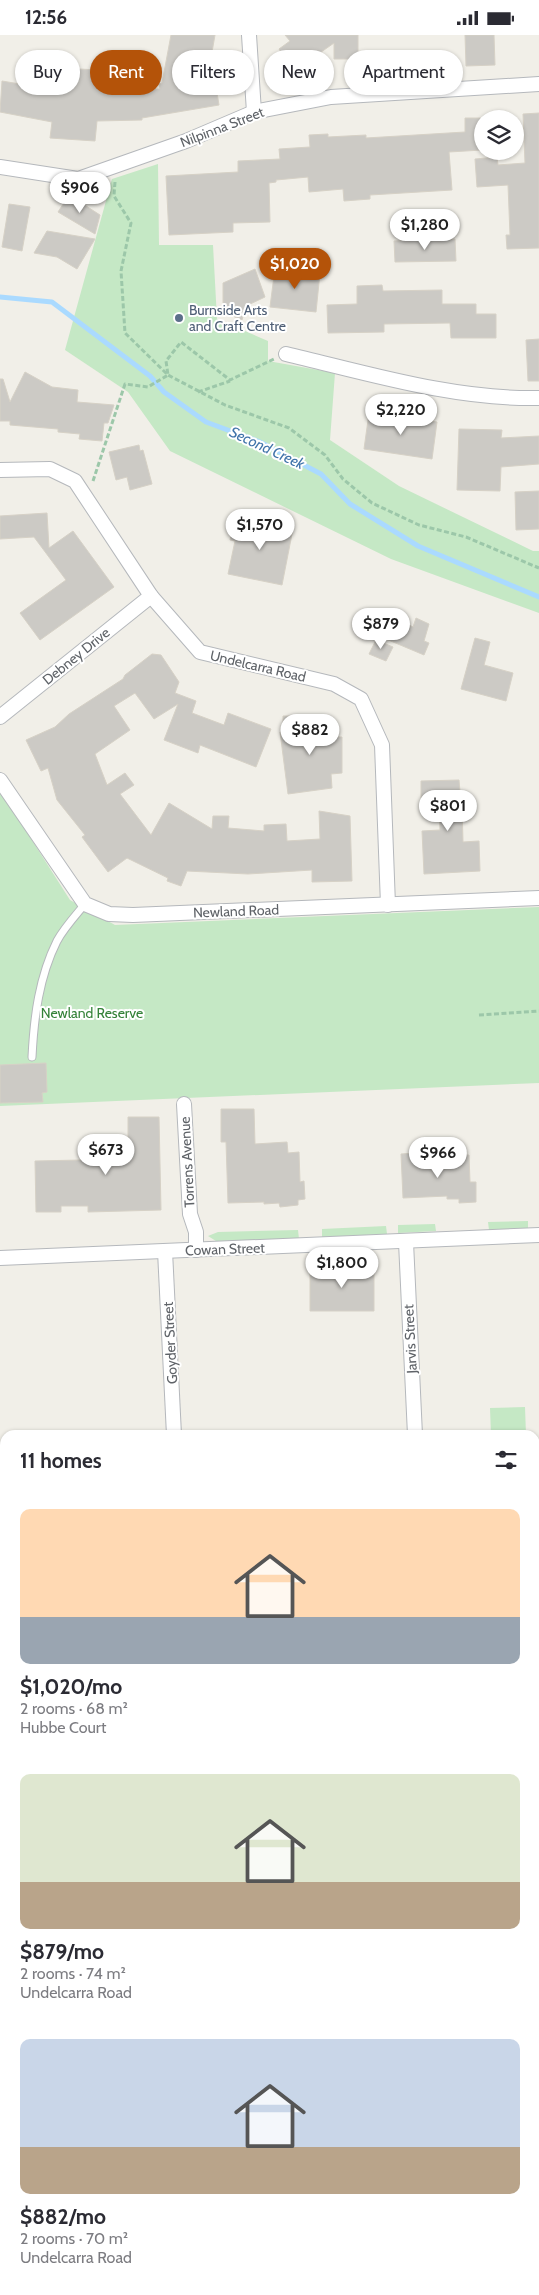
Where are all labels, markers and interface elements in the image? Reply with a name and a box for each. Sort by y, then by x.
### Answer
text: 12:56 [25,6,67,29]
chip: Buy [15,50,80,95]
chip: Rent [90,50,162,95]
chip: Filters [172,50,254,95]
chip: New [264,50,334,95]
chip: Apartment [344,50,463,95]
street label: Nilpinna Street [178,103,267,151]
map controls [474,110,524,160]
button: layers [474,110,524,160]
pin: $906 [50,171,110,214]
text: $906 [61,178,99,197]
pin: $1,280 [384,209,466,251]
text: $1,280 [401,215,449,234]
pin: $1,020 [254,247,336,290]
text: $1,020 [270,254,320,273]
place label: Burnside Arts and Craft Centre [189,301,286,335]
marker: Burnside Arts and Craft Centre [173,312,185,324]
pin: $2,220 [360,393,442,436]
text: $2,220 [376,400,426,419]
water label: Second Creek [227,423,308,473]
pin: $1,570 [219,509,301,551]
text: $1,570 [237,515,283,534]
pin: $879 [351,607,411,650]
text: $879 [363,614,399,633]
street label: Debney Drive [39,623,113,689]
street label: Undelcarra Road [208,646,308,686]
pin: $882 [280,713,340,756]
text: $882 [291,720,329,739]
pin: $801 [418,789,478,832]
text: $801 [430,796,466,815]
street label: Newland Road [193,901,279,921]
park label: Newland Reserve [41,1004,143,1022]
street label: Torrens Avenue [176,1116,198,1208]
pin: $673 [76,1133,136,1176]
pin: $966 [408,1137,468,1179]
text: $673 [88,1140,124,1159]
text: $966 [420,1143,456,1162]
street label: Cowan Street [185,1239,265,1259]
pin: $1,800 [301,1247,383,1289]
text: $1,800 [316,1253,368,1272]
street label: Goyder Street [159,1301,181,1385]
street label: Jarvis Street [399,1304,421,1375]
icon: filters [492,1446,520,1474]
text: 11 homes [20,1448,102,1473]
icon: home [225,1541,315,1631]
text: $1,020/mo [20,1674,122,1699]
text: 2 rooms · 68 m² [20,1699,128,1718]
text: Hubbe Court [20,1718,106,1737]
icon: home [225,1806,315,1896]
text: $879/mo [20,1939,104,1964]
text: 2 rooms · 74 m² [20,1964,126,1983]
text: Undelcarra Road [20,1983,132,2002]
icon: home [225,2071,315,2161]
text: $882/mo [20,2204,106,2229]
text: 2 rooms · 70 m² [20,2229,128,2248]
text: Undelcarra Road [20,2248,132,2267]

